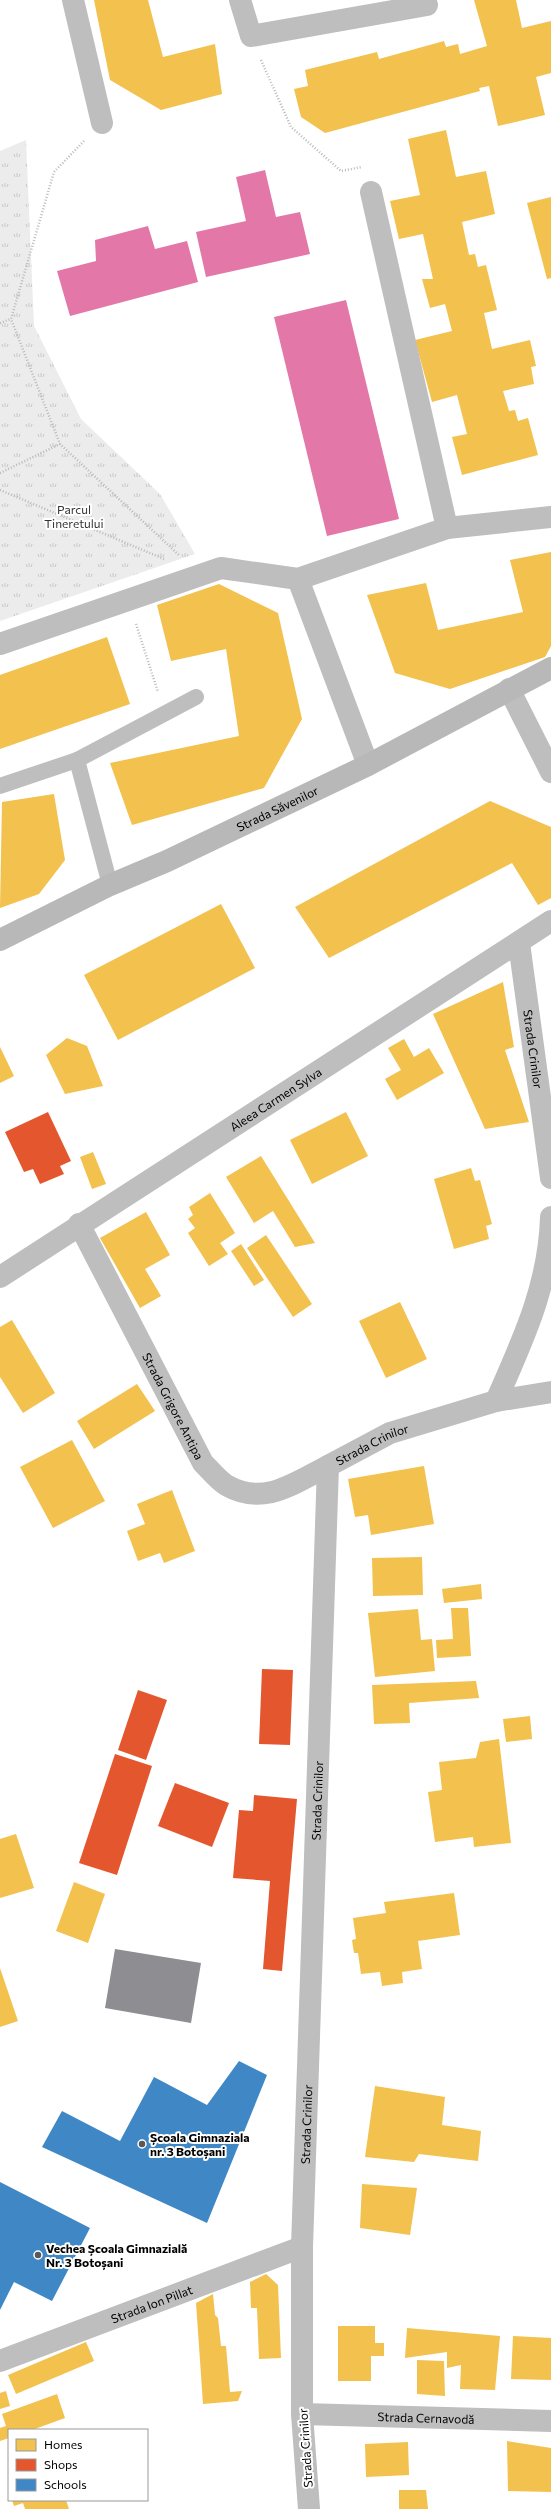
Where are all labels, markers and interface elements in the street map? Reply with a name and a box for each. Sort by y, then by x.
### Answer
park label: Parcul Tineretului [44,502,104,530]
street label: Strada Săvenilor [234,783,321,834]
street label: Strada Crinilor [521,1009,546,1090]
street label: Aleea Carmen Sylva [227,1064,324,1134]
street label: Strada Grigore Antipa [140,1350,207,1462]
street label: Strada Crinilor [333,1421,410,1468]
street label: Strada Crinilor [309,1760,325,1840]
street label: Strada Crinilor [298,2084,314,2164]
place label: Școala Gimnaziala nr. 3 Botoșani [150,2130,250,2159]
marker: Școala Gimnaziala nr. 3 Botoșani [137,2139,147,2149]
place label: Vechea Școala Gimnazială Nr. 3 Botoșani [46,2241,187,2270]
marker: Vechea Școala Gimnazială Nr. 3 Botoșani [33,2250,43,2260]
street label: Strada Ion Pillat [109,2282,194,2326]
street label: Strada Crinilor [295,2408,315,2488]
street label: Strada Cernavodă [377,2409,475,2426]
legend [8,2429,148,2501]
text: Homes [44,2437,82,2451]
text: Shops [44,2457,78,2471]
text: Schools [44,2477,87,2491]

